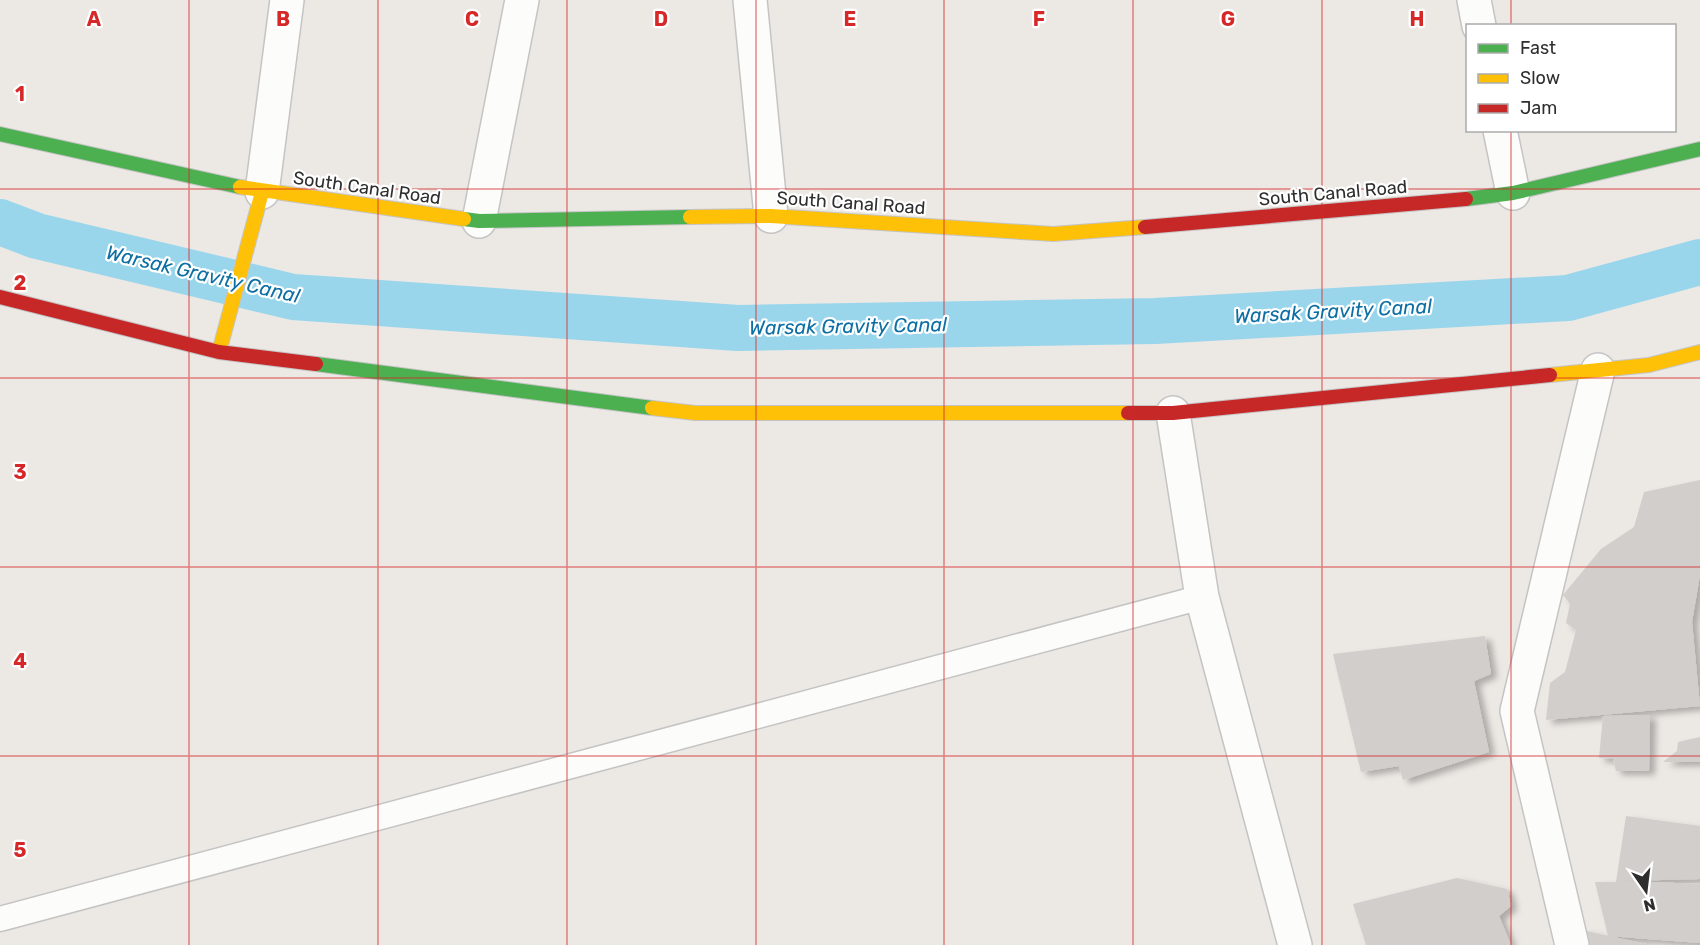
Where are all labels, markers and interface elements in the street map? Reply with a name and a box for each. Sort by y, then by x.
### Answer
text: A [87,7,102,31]
text: B [276,7,290,31]
text: C [465,7,479,31]
text: D [654,7,668,31]
text: E [844,7,856,31]
text: F [1033,7,1045,31]
text: G [1221,7,1235,31]
text: H [1410,7,1424,31]
legend [1466,24,1676,132]
text: Fast [1520,37,1556,59]
text: Slow [1520,67,1560,89]
text: 1 [15,82,25,106]
text: Jam [1520,97,1557,119]
street label: South Canal Road [292,167,442,209]
street label: South Canal Road [1258,176,1408,210]
street label: South Canal Road [776,187,926,219]
water label: Warsak Gravity Canal [104,240,303,308]
text: 2 [14,271,27,295]
water label: Warsak Gravity Canal [1233,294,1434,328]
water label: Warsak Gravity Canal [749,312,948,340]
text: 3 [13,460,27,484]
text: 4 [13,649,27,673]
text: 5 [14,838,27,862]
north arrow [1616,861,1676,921]
text: N [1642,894,1657,916]

